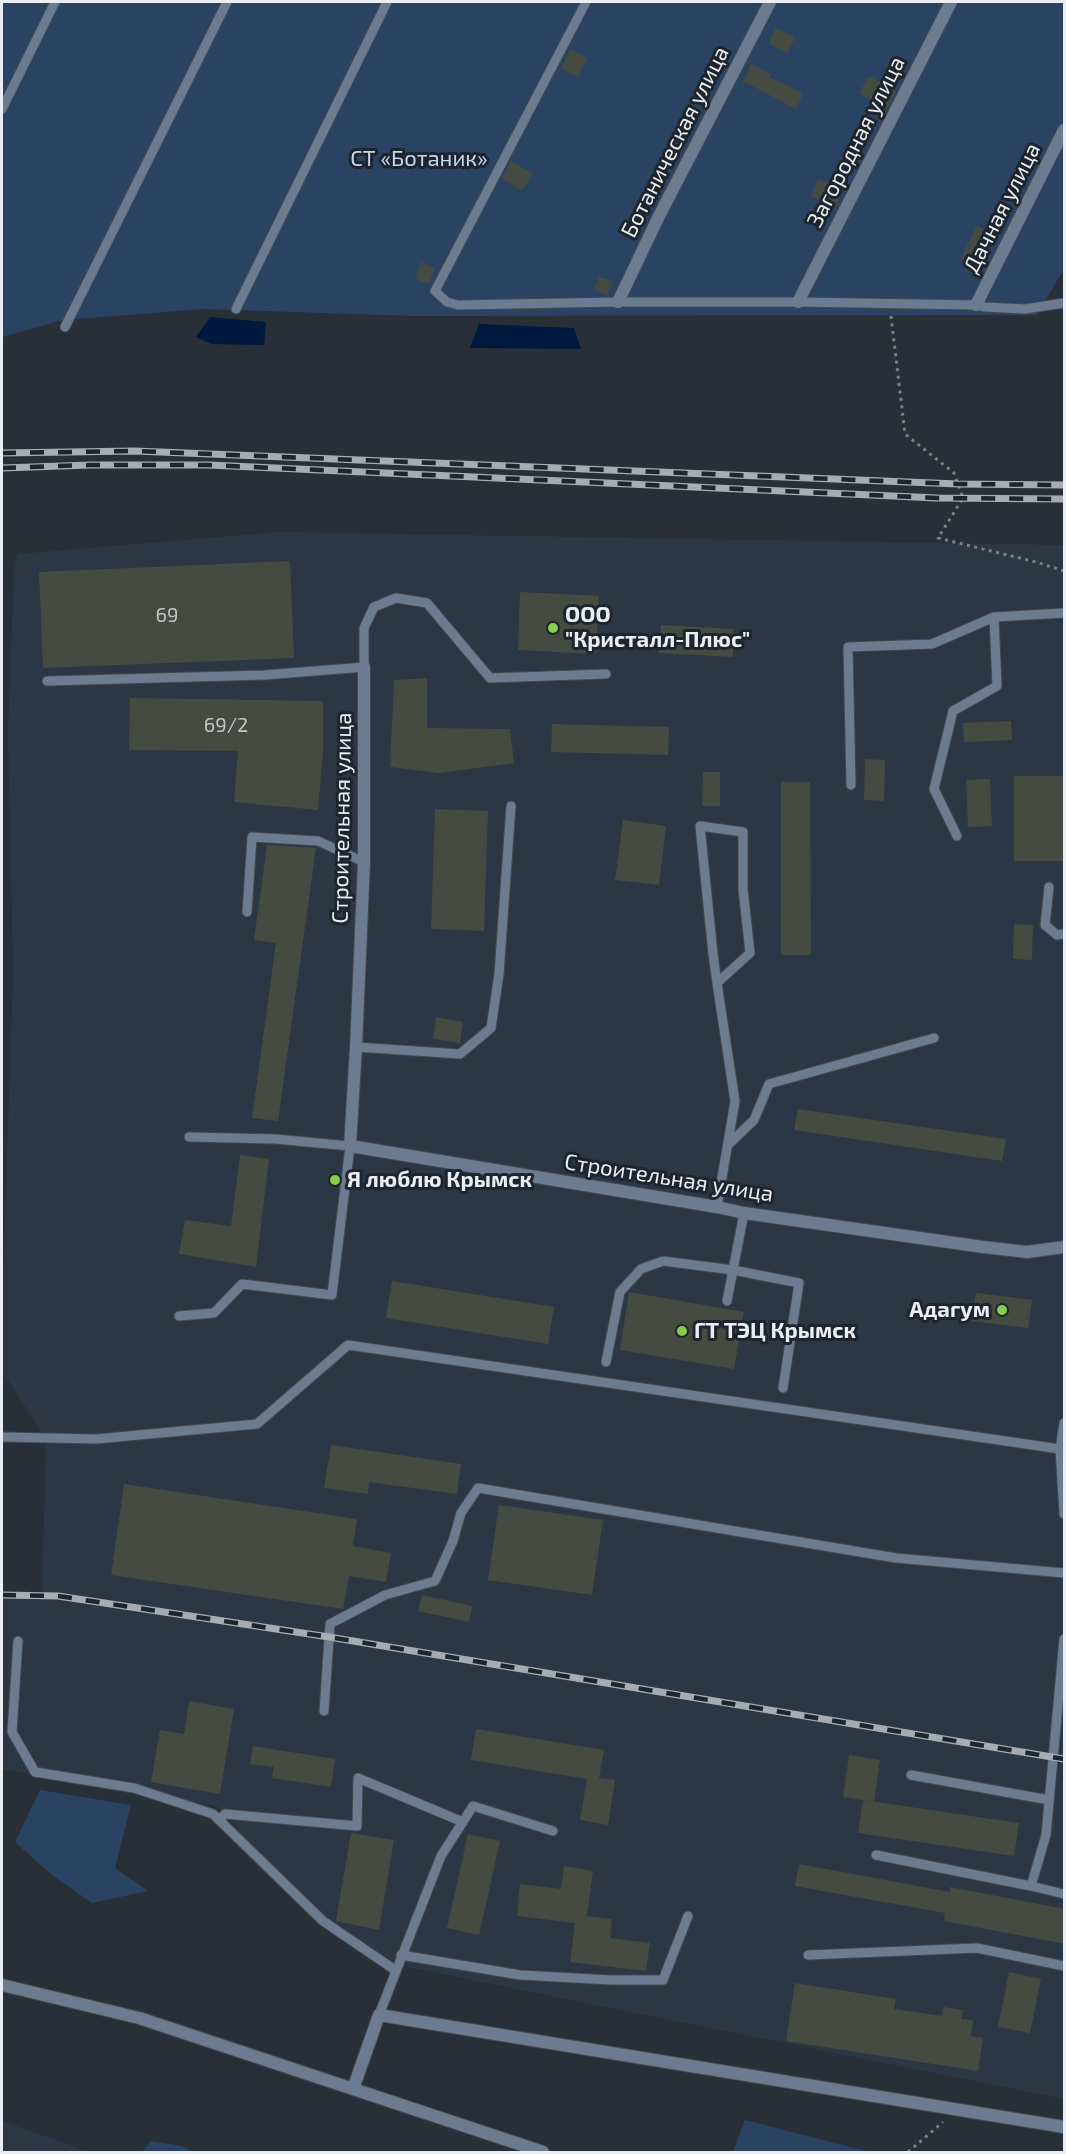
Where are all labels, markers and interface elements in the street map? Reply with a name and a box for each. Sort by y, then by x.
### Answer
street label: Ботаническая улица [615,42,735,242]
street label: Загородная улица [802,52,910,232]
street label: Дачная улица [958,139,1046,277]
park label: СТ «Ботаник» [350,146,488,172]
place label: ООО "Кристалл-Плюс" [565,602,750,654]
house number: 69 [156,603,178,627]
marker: ООО "Кристалл-Плюс" [546,621,560,635]
street label: Строительная улица [327,712,357,924]
house number: 69/2 [204,713,248,737]
street label: Строительная улица [563,1148,775,1208]
place label: Я люблю Крымск [347,1167,532,1193]
marker: Я люблю Крымск [328,1173,342,1187]
place label: Адагум [909,1297,990,1323]
marker: Адагум [995,1303,1009,1317]
place label: ГТ ТЭЦ Крымск [694,1318,856,1344]
marker: ГТ ТЭЦ Крымск [675,1324,689,1338]

